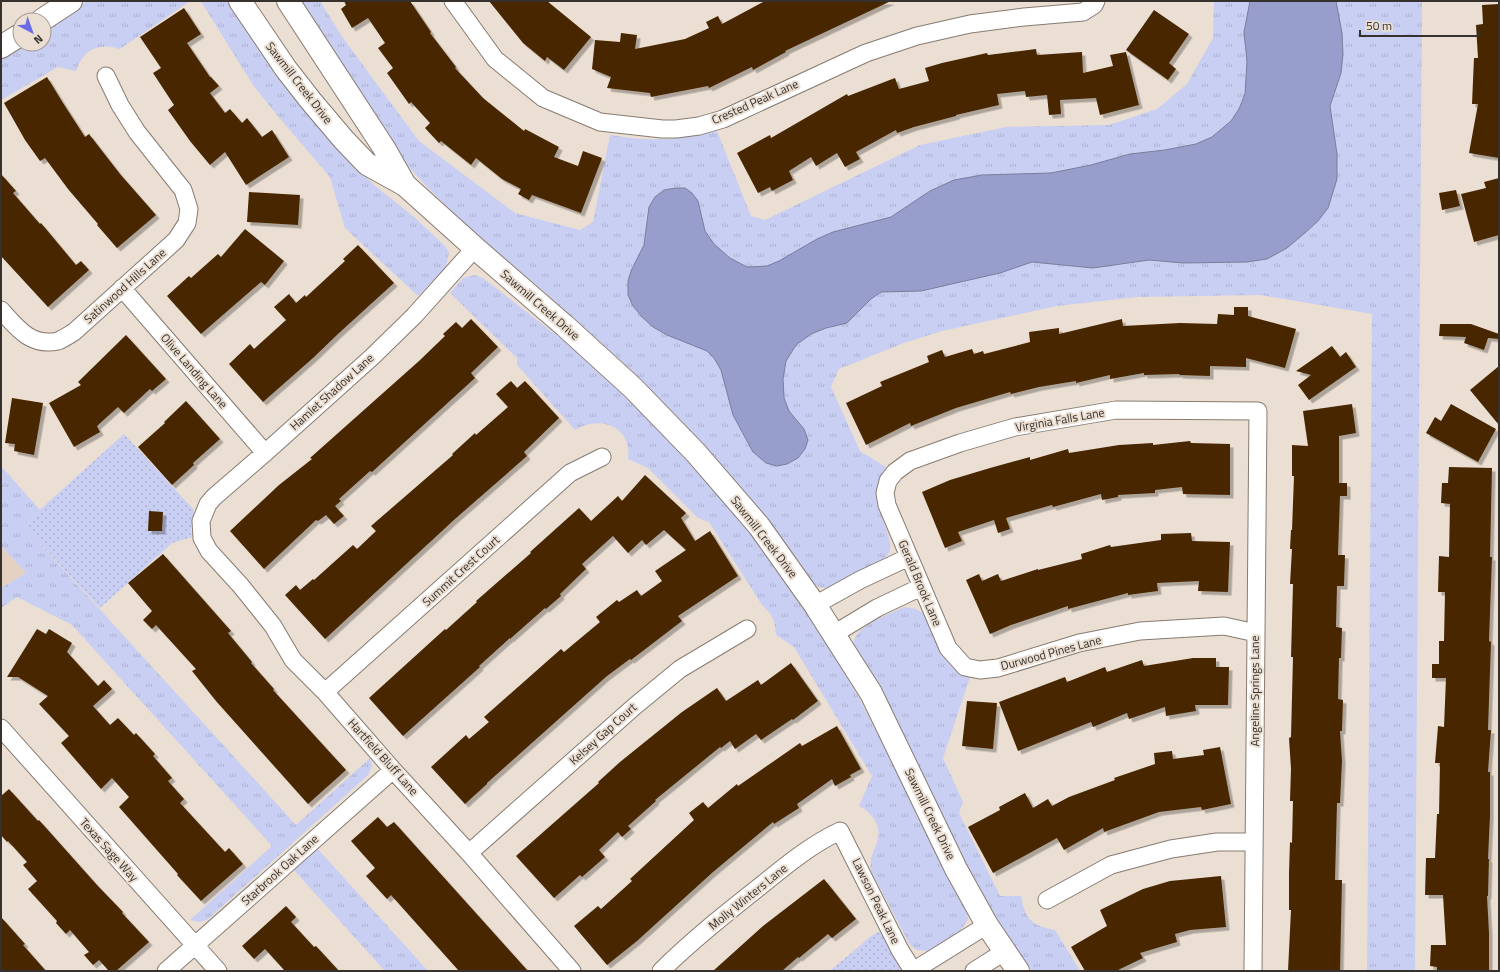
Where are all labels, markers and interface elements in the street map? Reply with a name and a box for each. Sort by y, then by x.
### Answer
north arrow [12,12,52,52]
scale bar [1360,12,1479,38]
text: 50 m [1366,16,1392,35]
text: N [30,31,47,48]
street label: Sawmill Creek Drive [261,38,338,128]
street label: Crested Peak Lane [708,74,801,129]
street label: Satinwood Hills Lane [79,243,170,328]
street label: Sawmill Creek Drive [496,265,584,345]
street label: Olive Landing Lane [156,329,233,413]
street label: Hamlet Shadow Lane [285,349,378,435]
street label: Virginia Falls Lane [1014,402,1106,437]
street label: Sawmill Creek Drive [726,492,803,582]
street label: Summit Crest Court [418,530,504,611]
street label: Gerald Brook Lane [894,537,947,629]
street label: Durwood Pines Lane [998,630,1103,675]
street label: Angeline Springs Lane [1245,635,1264,747]
street label: Kelsey Gap Court [565,698,641,769]
street label: Hartfield Bluff Lane [343,714,423,800]
street label: Sawmill Creek Drive [900,765,961,863]
street label: Texas Sage Way [75,813,143,886]
street label: Starbrook Oak Lane [237,830,323,910]
street label: Lawson Peak Lane [847,855,906,947]
street label: Molly Winters Lane [704,859,791,934]

